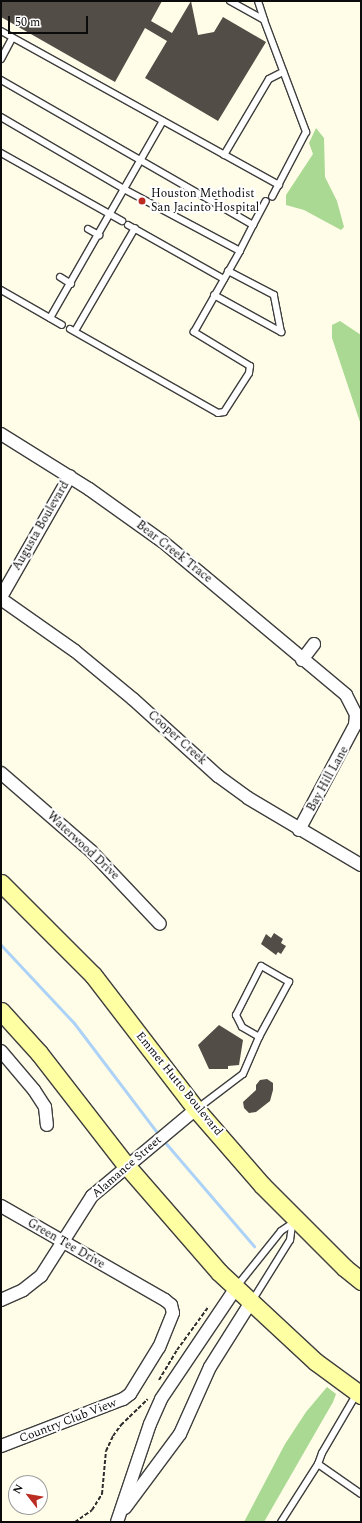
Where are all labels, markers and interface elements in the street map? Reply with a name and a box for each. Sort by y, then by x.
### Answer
scale bar [10,8,90,34]
text: 50 m [15,13,40,32]
place label: Houston Methodist San Jacinto Hospital [151,187,259,215]
marker: Houston Methodist San Jacinto Hospital [136,195,148,207]
street label: Augusta Boulevard [10,479,72,573]
street label: Bear Creek Trace [133,518,215,586]
street label: Cooper Creek [145,708,209,768]
street label: Bay Hill Lane [304,744,352,814]
street label: Waterwood Drive [44,809,122,883]
street label: Emmet Hutto Boulevard [133,1029,225,1139]
street label: Alamance Street [89,1133,165,1201]
street label: Green Tee Drive [25,1216,107,1272]
street label: Country Club View [17,1396,119,1446]
north arrow [8,1475,48,1515]
text: N [9,1481,28,1497]

